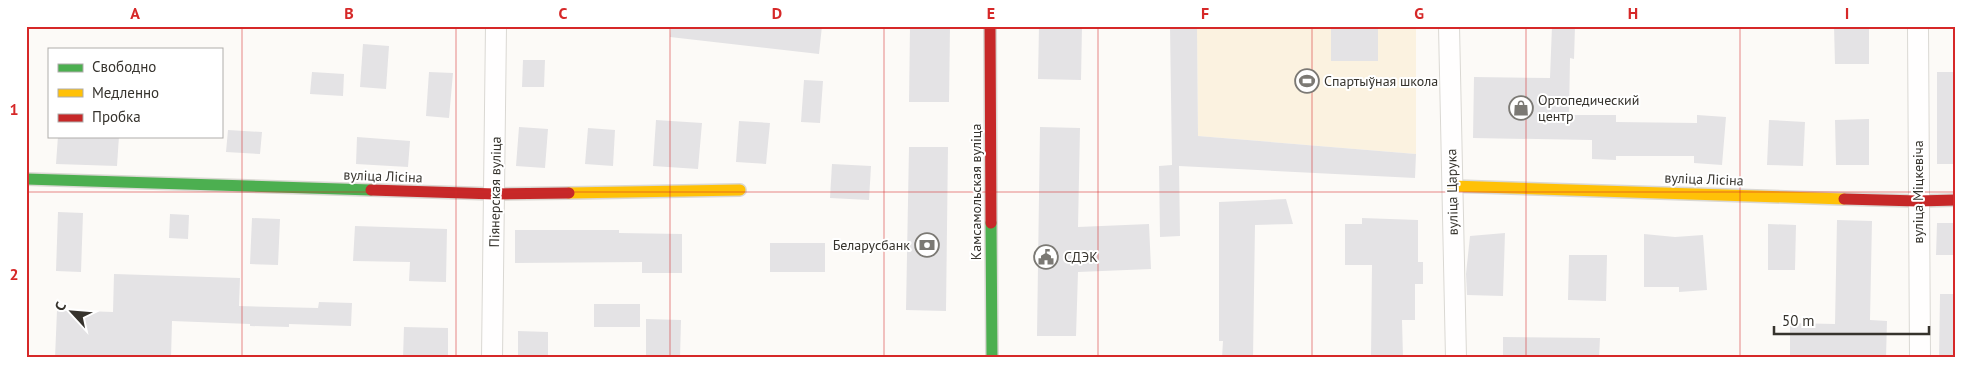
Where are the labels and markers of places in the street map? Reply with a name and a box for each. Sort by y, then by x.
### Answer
sports icon: Спартыўная школа [1294,68,1320,94]
place label: Спартыўная школа [1324,72,1438,90]
place label: Ортопедический центр [1538,91,1639,125]
shop icon: Ортопедический центр [1508,95,1534,121]
bank icon: Беларусбанк [914,232,940,258]
place label: Беларусбанк [833,236,910,254]
public building icon: СДЭК [1033,244,1059,270]
place label: СДЭК [1064,248,1098,266]

